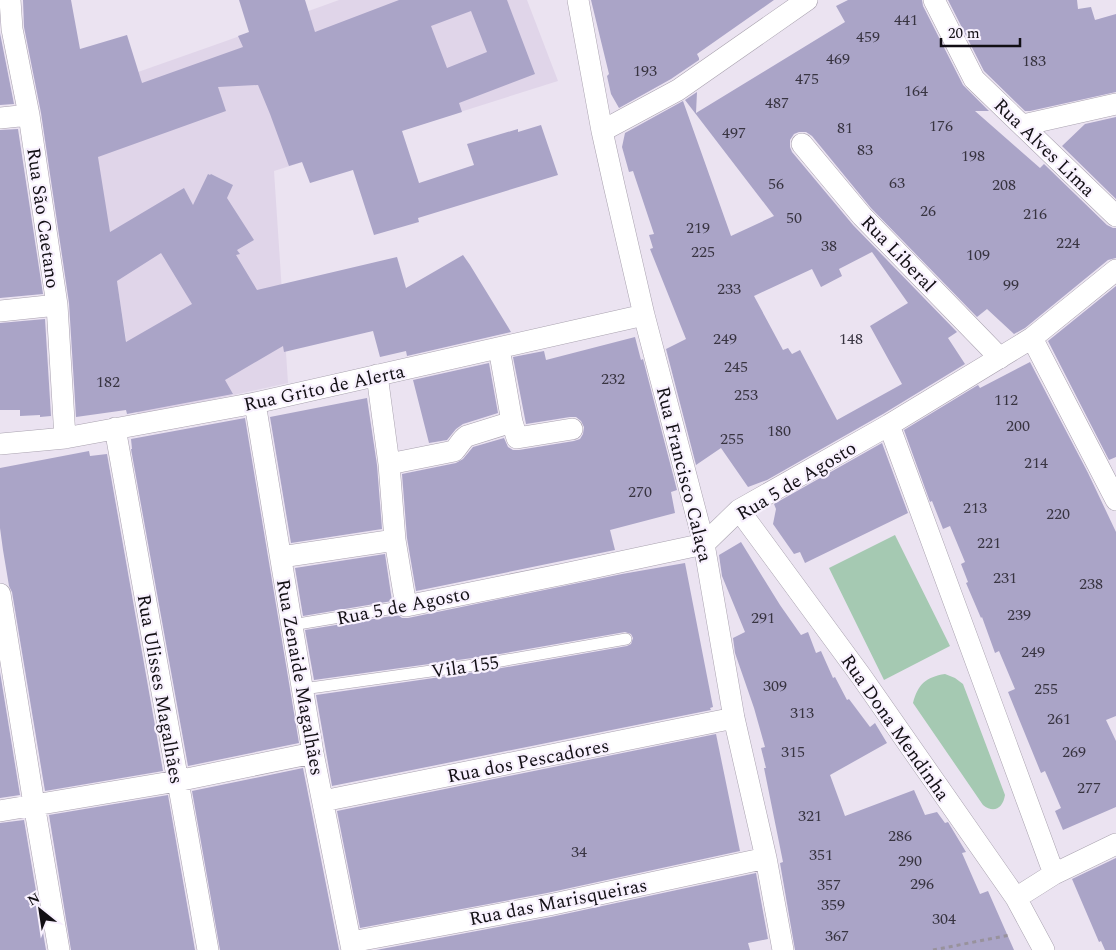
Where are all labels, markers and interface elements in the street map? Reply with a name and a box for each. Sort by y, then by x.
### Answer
house number: 441 [894,8,918,32]
scale bar [941,15,1020,47]
text: 20 m [948,22,980,45]
house number: 459 [856,25,880,49]
house number: 469 [826,47,850,71]
house number: 183 [1022,49,1046,73]
house number: 193 [633,59,657,83]
house number: 475 [795,67,819,91]
house number: 164 [904,79,928,103]
house number: 487 [765,91,789,115]
street label: Rua Alves Lima [987,92,1102,205]
house number: 176 [929,114,953,138]
house number: 81 [837,116,853,140]
house number: 497 [722,121,746,145]
house number: 83 [857,138,873,162]
house number: 198 [961,144,985,168]
street label: Rua São Caetano [18,146,67,290]
house number: 63 [889,171,905,195]
house number: 56 [768,172,784,196]
house number: 208 [992,173,1016,197]
house number: 26 [920,199,936,223]
house number: 216 [1023,202,1047,226]
house number: 50 [786,206,802,230]
street label: Rua Liberal [854,209,942,299]
house number: 219 [686,216,710,240]
house number: 224 [1056,231,1080,255]
house number: 38 [821,234,837,258]
house number: 225 [691,240,715,264]
house number: 109 [966,243,990,267]
house number: 99 [1003,273,1019,297]
house number: 233 [717,277,741,301]
house number: 249 [713,327,737,351]
house number: 148 [839,327,863,351]
house number: 245 [724,355,748,379]
street label: Rua Grito de Alerta [241,357,408,420]
house number: 232 [601,367,625,391]
house number: 182 [96,370,120,394]
street label: Rua Francisco Calaça [648,383,720,566]
house number: 253 [734,383,758,407]
house number: 112 [994,388,1018,412]
house number: 200 [1006,414,1030,438]
house number: 180 [767,419,791,443]
house number: 255 [720,427,744,451]
street label: Rua 5 de Agosto [731,434,862,529]
house number: 214 [1024,451,1048,475]
house number: 270 [628,480,652,504]
house number: 213 [963,496,987,520]
house number: 220 [1046,502,1070,526]
house number: 221 [977,531,1001,555]
house number: 231 [993,566,1017,590]
house number: 238 [1079,572,1103,596]
street label: Rua Zenaide Magalhães [268,577,331,778]
street label: Rua 5 de Agosto [334,579,473,634]
street label: Rua Ulisses Magalhães [129,592,191,787]
house number: 239 [1007,603,1031,627]
house number: 291 [751,606,775,630]
house number: 249 [1021,640,1045,664]
street label: Vila 155 [429,648,501,687]
street label: Rua Dona Mendinha [833,648,957,808]
house number: 309 [763,674,787,698]
house number: 255 [1034,677,1058,701]
house number: 313 [790,701,814,725]
house number: 261 [1047,707,1071,731]
street label: Rua dos Pescadores [445,732,612,791]
house number: 315 [781,740,805,764]
house number: 269 [1062,740,1086,764]
house number: 277 [1077,776,1101,800]
house number: 321 [798,804,822,828]
house number: 286 [888,824,912,848]
house number: 34 [571,840,587,864]
house number: 351 [809,843,833,867]
house number: 290 [898,849,922,873]
street label: Rua das Marisqueiras [467,871,650,934]
house number: 296 [910,872,934,896]
house number: 357 [817,873,841,897]
north arrow [15,885,65,935]
text: N [24,887,44,911]
house number: 359 [821,893,845,917]
house number: 304 [932,907,956,931]
house number: 367 [825,924,849,948]

